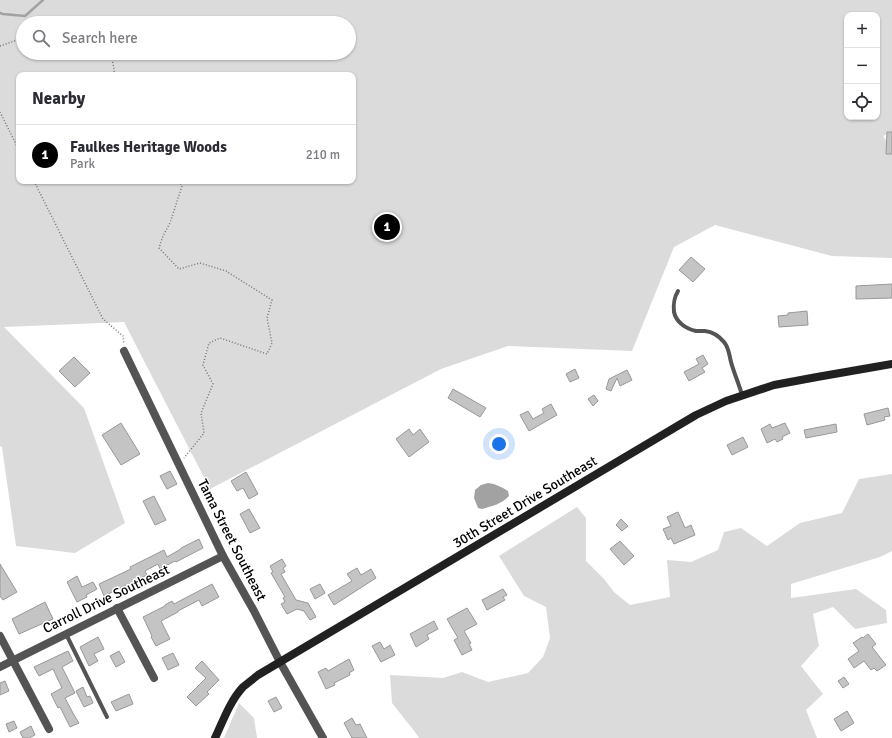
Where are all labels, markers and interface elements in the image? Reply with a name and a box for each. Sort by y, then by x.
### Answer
map controls [844,12,880,120]
button: + [844,12,880,48]
search box [16,16,356,60]
icon: search [30,27,52,49]
text: Search here [62,29,138,47]
button: − [844,48,880,84]
button: locate [844,84,880,120]
text: Nearby [32,88,85,109]
text: Faulkes Heritage Woods [70,138,227,156]
text: 1 [41,147,49,163]
text: 210 m [306,147,340,163]
text: Park [70,156,95,172]
pin: 1 [374,212,400,242]
your location [489,434,509,454]
street label: 30th Street Drive Southeast [450,452,600,552]
street label: Tama Street Southeast [194,476,270,604]
street label: Carroll Drive Southeast [40,561,172,637]

